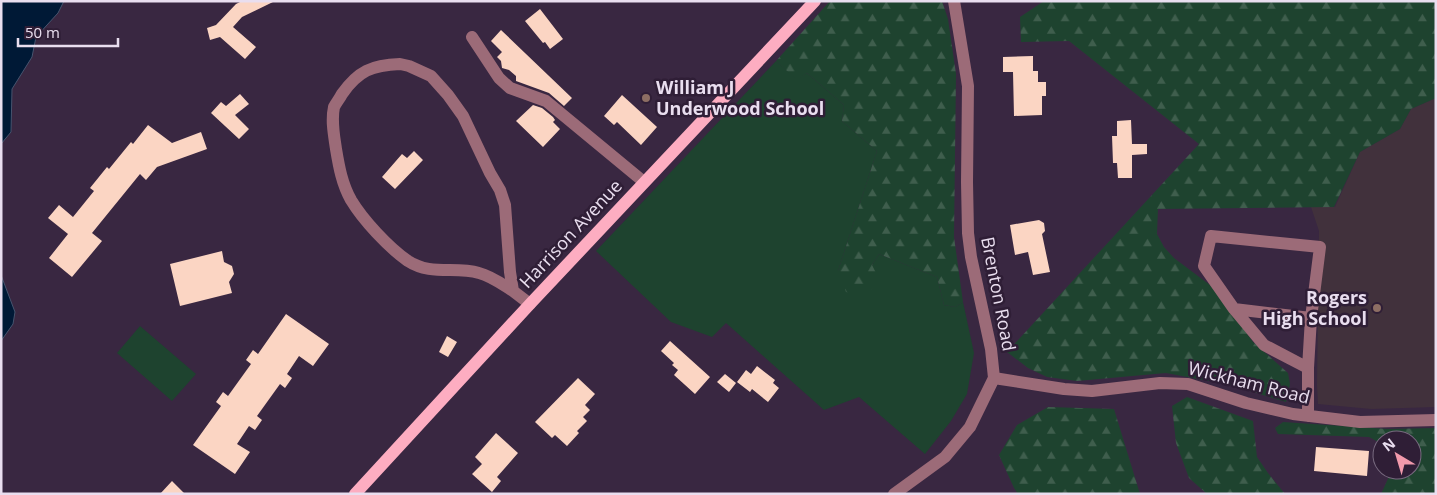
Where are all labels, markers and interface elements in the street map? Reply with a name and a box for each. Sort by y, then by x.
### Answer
scale bar [18,15,118,47]
text: 50 m [25,22,60,42]
place label: William J Underwood School [656,75,824,120]
marker: William J Underwood School [640,92,652,104]
street label: Harrison Avenue [514,174,627,293]
street label: Brenton Road [976,235,1022,353]
place label: Rogers High School [1262,285,1367,330]
marker: Rogers High School [1371,302,1383,314]
street label: Wickham Road [1186,355,1313,409]
north arrow [1372,430,1422,480]
text: N [1378,433,1399,455]

